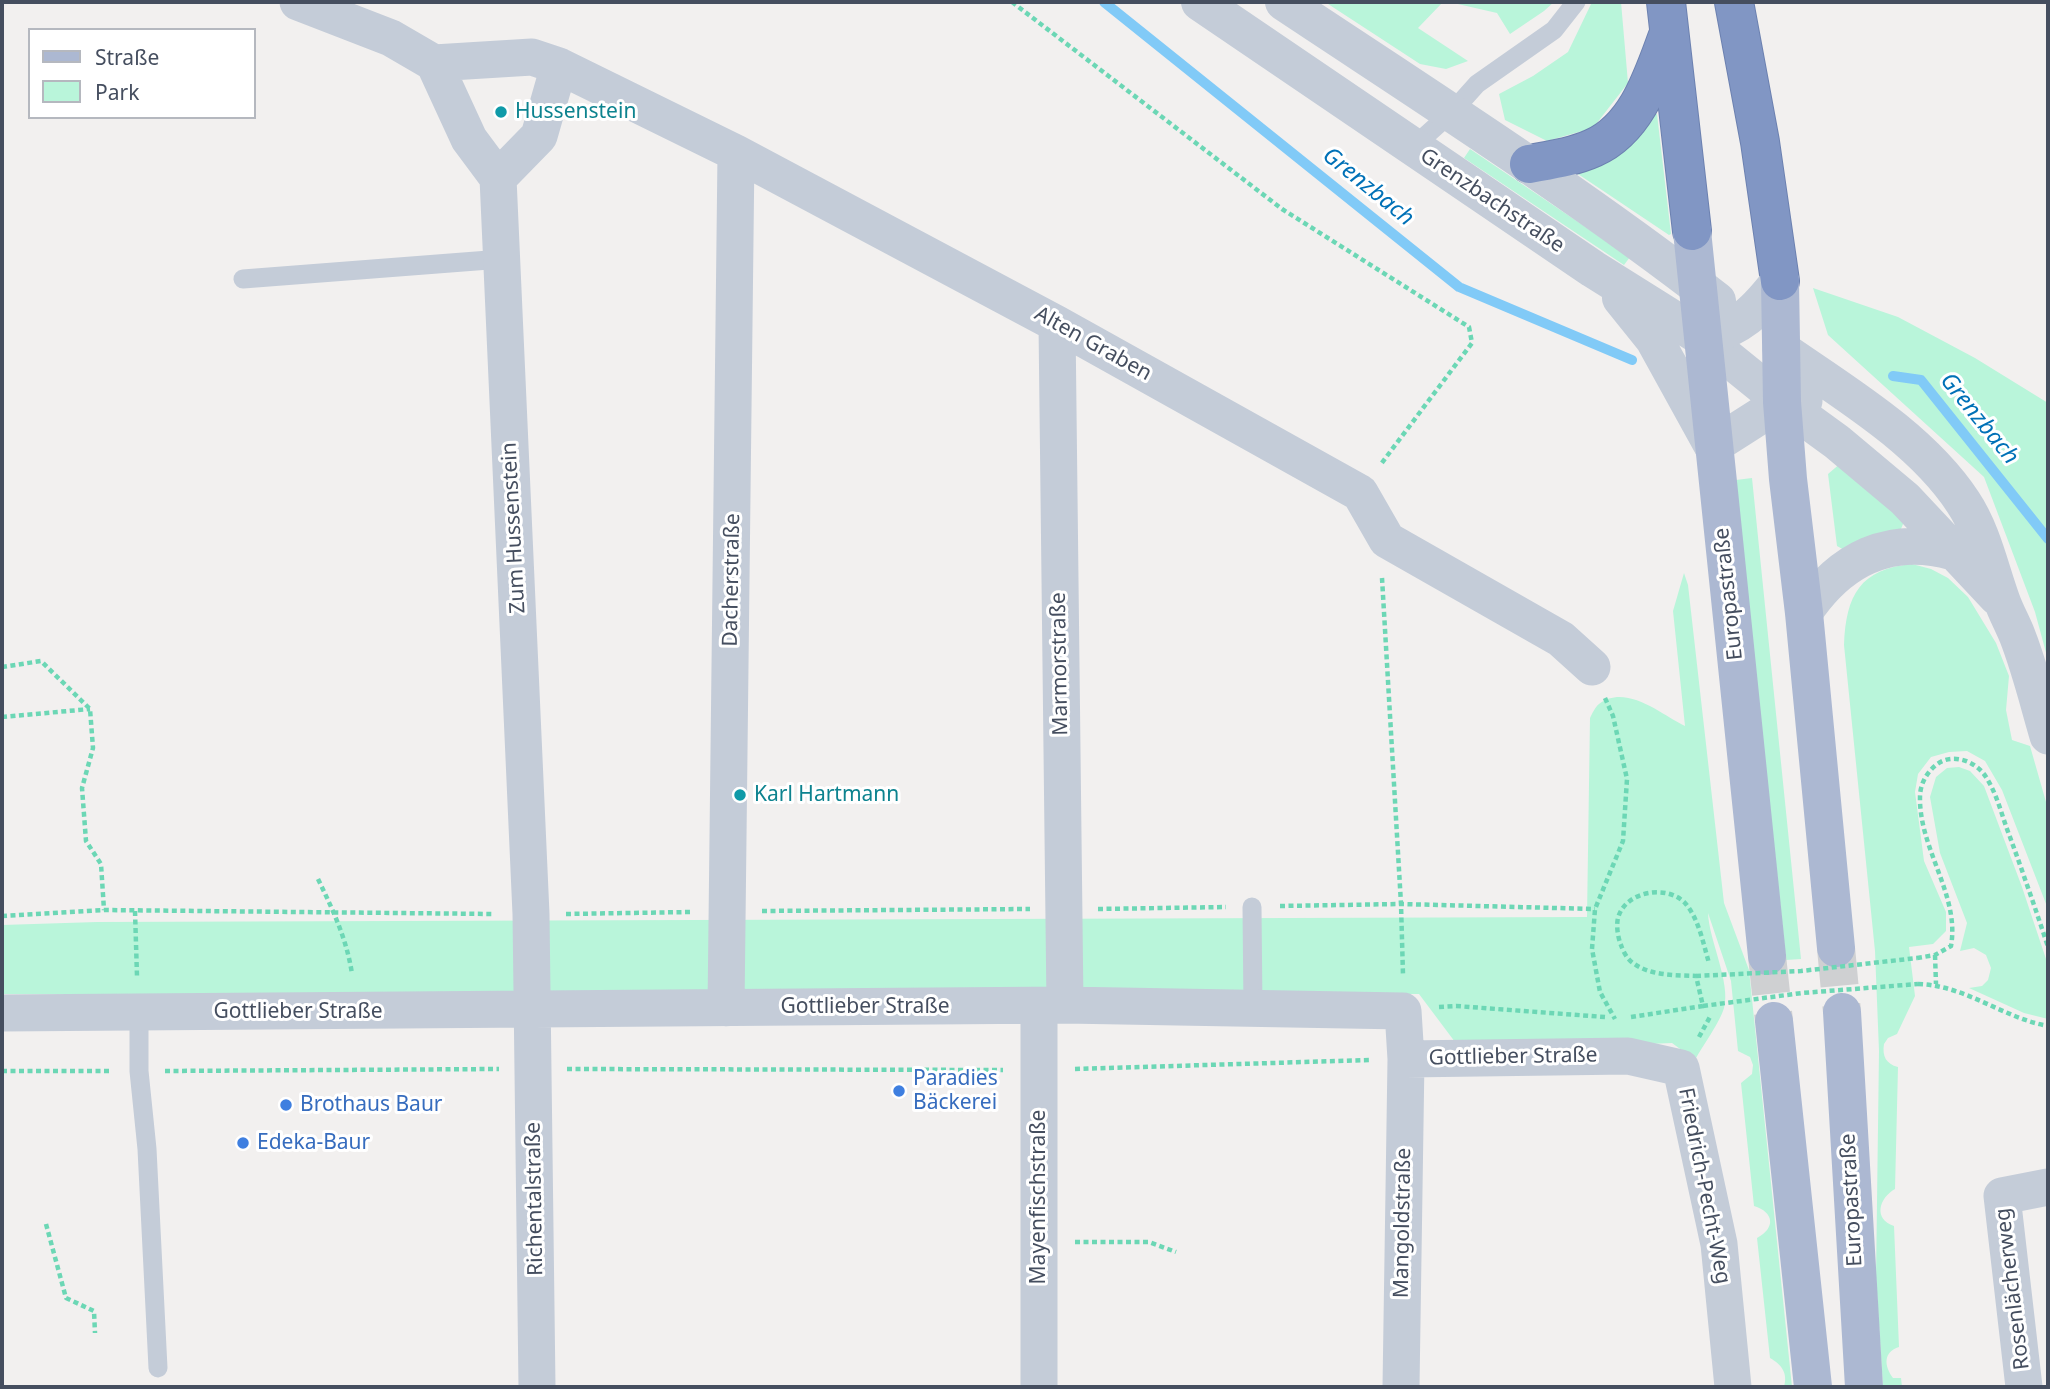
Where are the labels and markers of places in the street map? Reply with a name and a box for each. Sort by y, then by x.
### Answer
place label: Hussenstein [515,99,636,125]
marker: Hussenstein [493,104,509,120]
place label: Karl Hartmann [754,782,899,808]
marker: Karl Hartmann [732,787,748,803]
place label: Paradies Bäckerei [913,1066,998,1116]
marker: Paradies Bäckerei [891,1083,907,1099]
place label: Brothaus Baur [300,1092,443,1118]
marker: Brothaus Baur [278,1097,294,1113]
place label: Edeka-Baur [257,1130,370,1156]
marker: Edeka-Baur [235,1135,251,1151]

